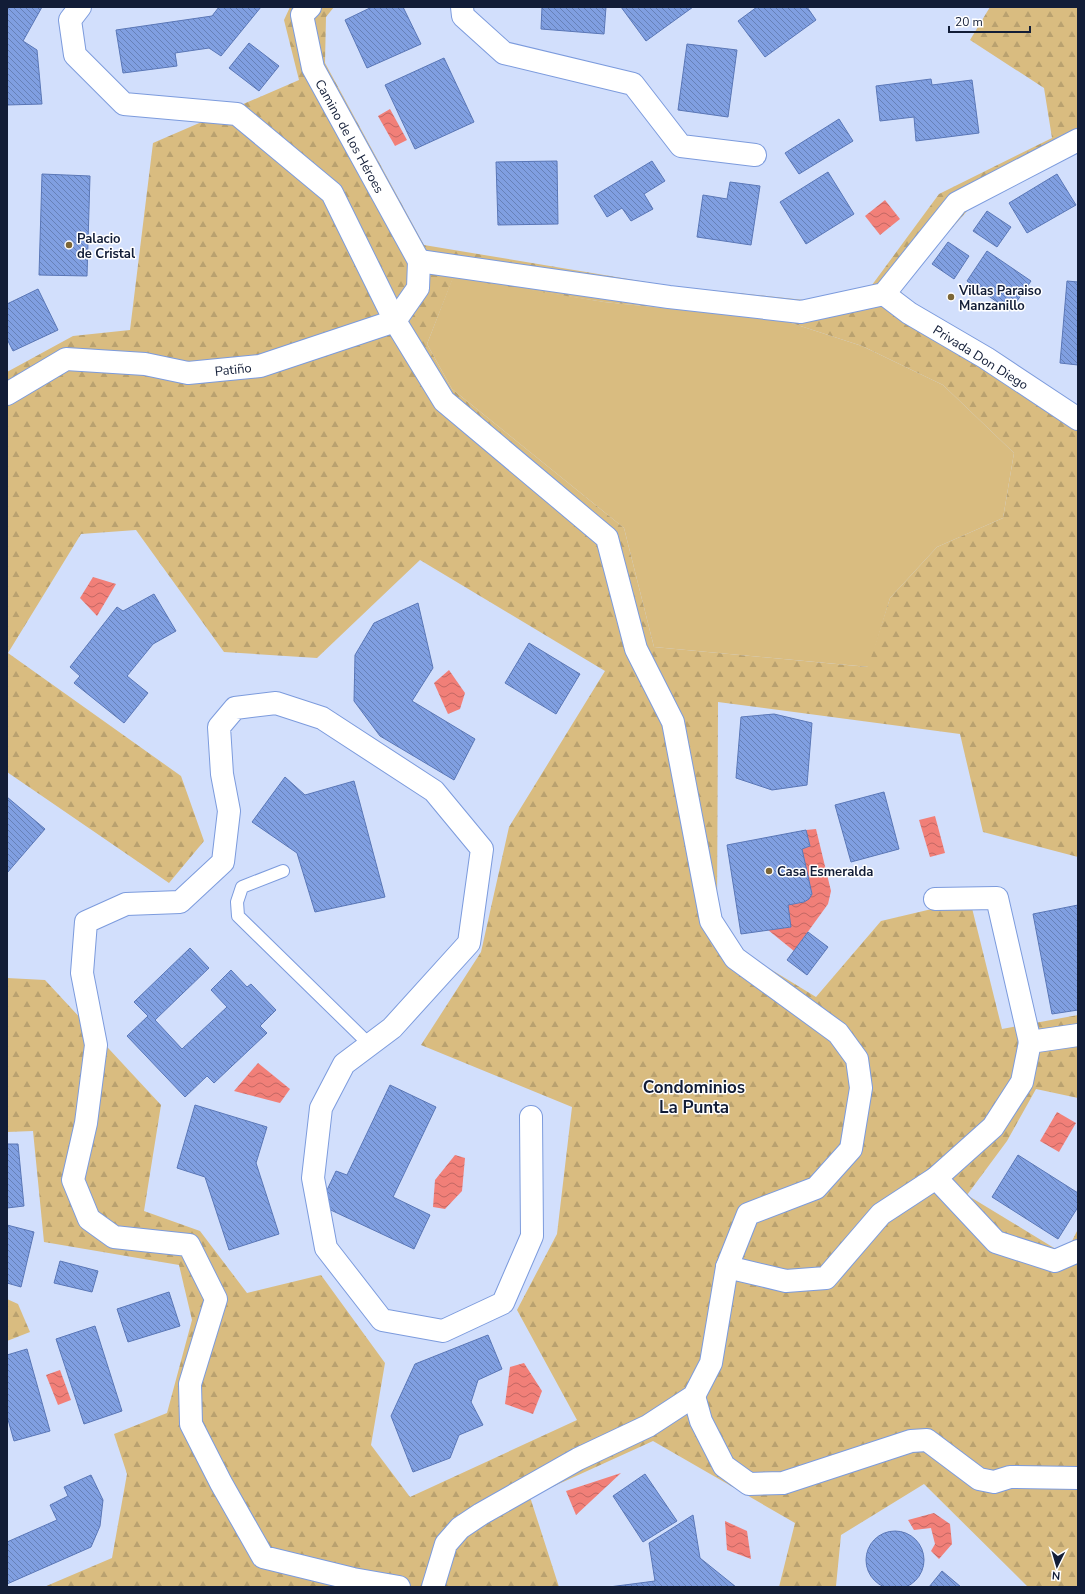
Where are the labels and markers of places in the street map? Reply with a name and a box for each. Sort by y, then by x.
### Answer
place label: Palacio de Cristal [77,230,136,263]
marker: Palacio de Cristal [64,240,74,250]
place label: Villas Paraiso Manzanillo [958,282,1041,315]
marker: Villas Paraiso Manzanillo [946,292,956,302]
place label: Casa Esmeralda [777,863,873,881]
marker: Casa Esmeralda [764,866,774,876]

